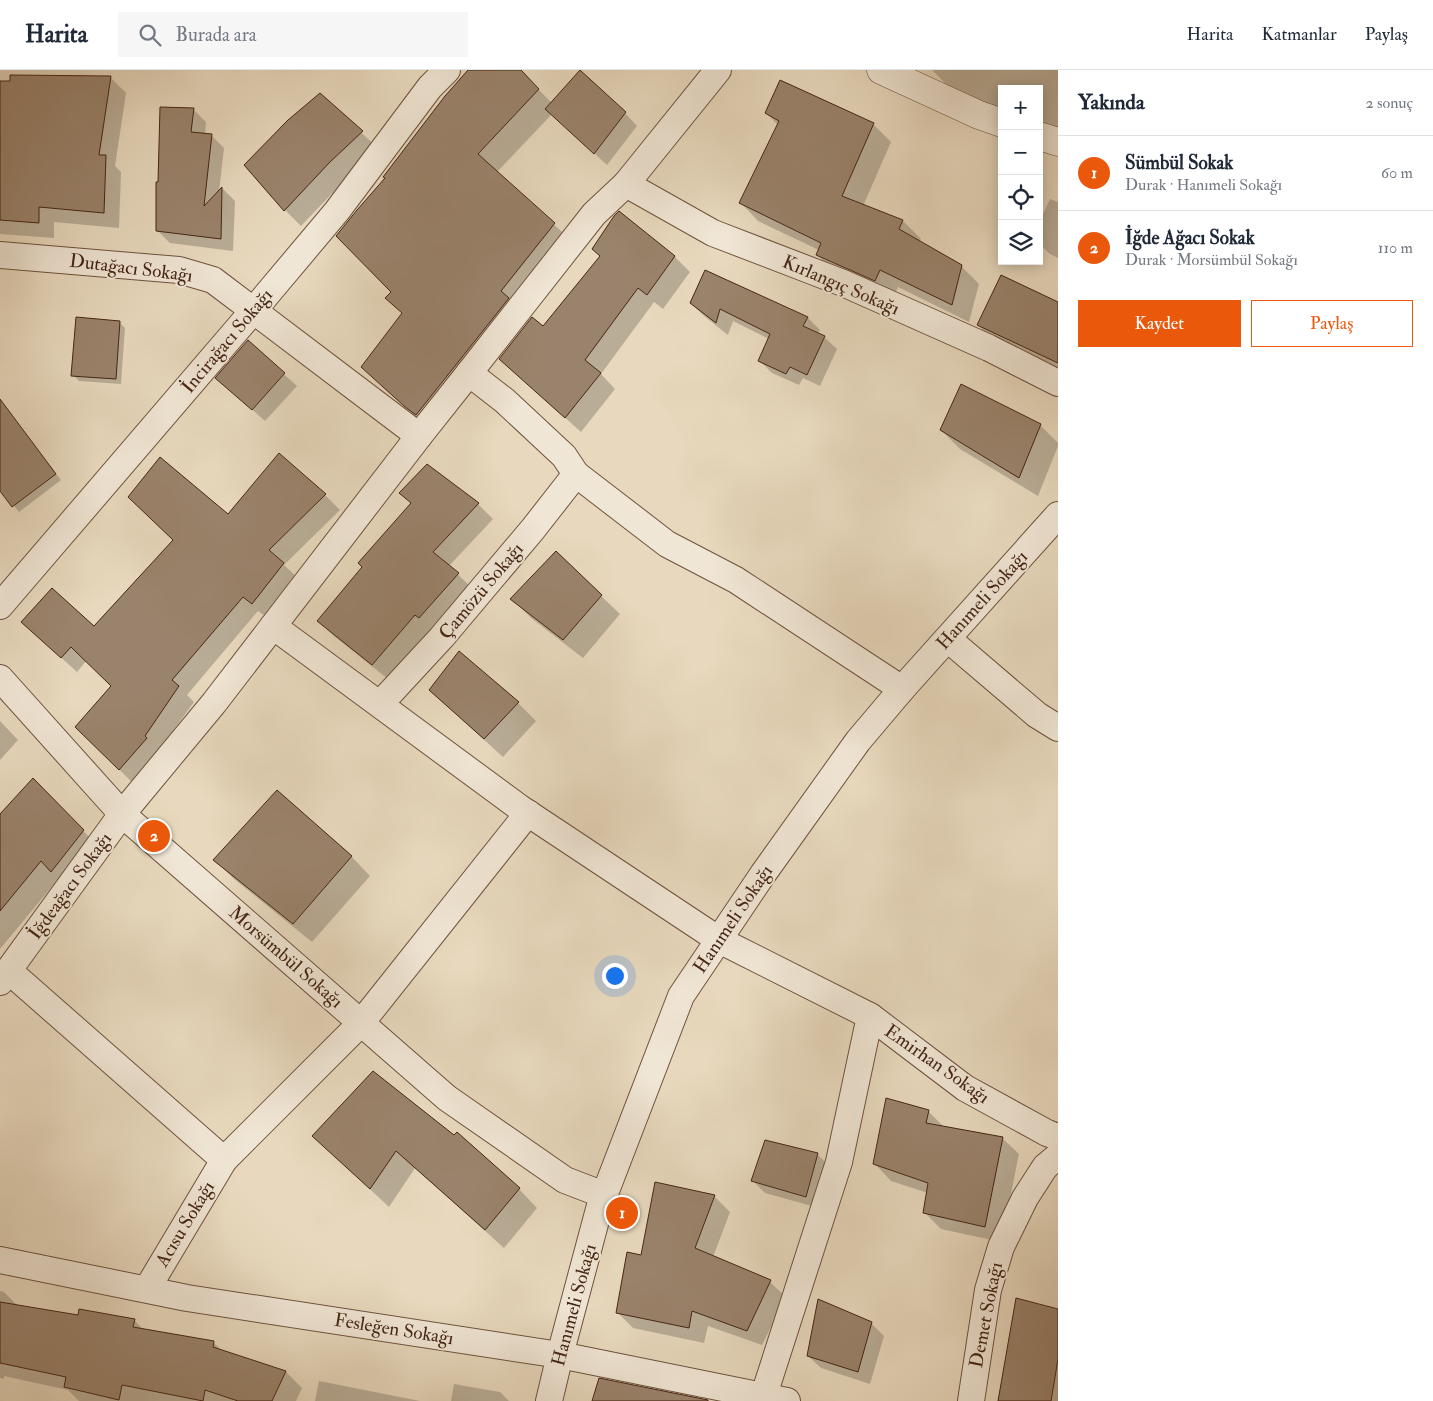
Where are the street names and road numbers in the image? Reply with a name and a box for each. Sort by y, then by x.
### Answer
street label: Dutağacı Sokağı [68,249,194,287]
street label: Kırlangıç Sokağı [779,250,903,320]
street label: İncirağacı Sokağı [175,283,278,398]
street label: Çamözü Sokağı [433,538,529,644]
street label: Hanımeli Sokağı [931,545,1033,655]
street label: İğdeağacı Sokağı [22,827,117,944]
street label: Hanımeli Sokağı [688,860,778,978]
street label: Morsümbül Sokağı [224,901,348,1013]
street label: Emirhan Sokağı [880,1019,994,1109]
street label: Acısu Sokağı [149,1177,220,1272]
street label: Hanımeli Sokağı [546,1241,602,1369]
street label: Demet Sokağı [964,1260,1008,1370]
street label: Fesleğen Sokağı [333,1308,455,1350]

